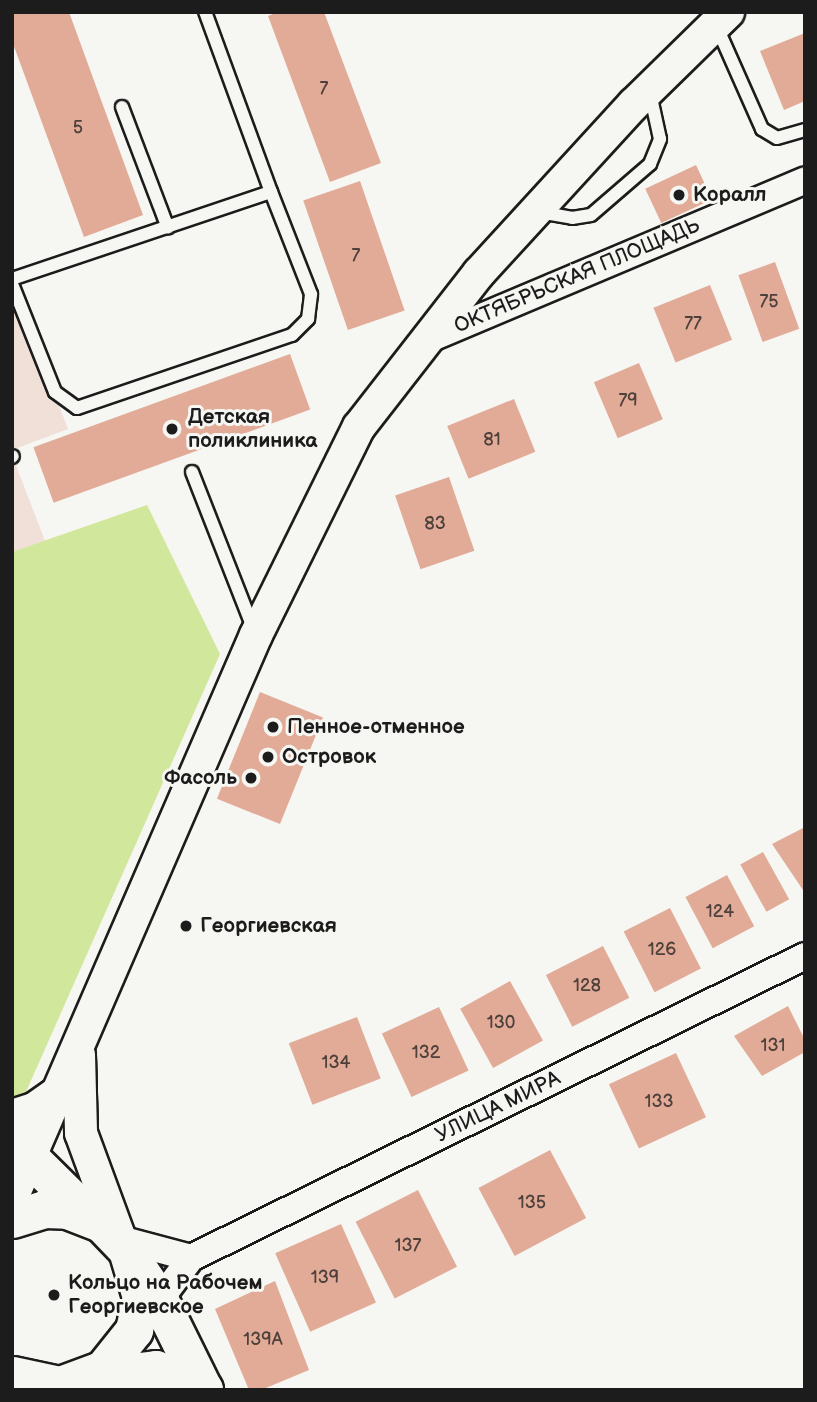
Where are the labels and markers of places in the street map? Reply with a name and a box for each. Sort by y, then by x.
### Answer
place label: Коралл [693,182,767,208]
marker: Коралл [671,187,687,203]
place label: Детская поликлиника [188,404,318,454]
marker: Детская поликлиника [162,419,182,439]
place label: Пенное-отменное [287,714,465,740]
marker: Пенное-отменное [265,719,281,735]
place label: Островок [282,744,376,770]
marker: Островок [260,749,276,765]
place label: Фасоль [164,765,237,791]
marker: Фасоль [243,770,259,786]
place label: Георгиевская [200,913,337,939]
marker: Георгиевская [178,918,194,934]
place label: Кольцо на Рабочем Георгиевское [68,1270,262,1320]
marker: Кольцо на Рабочем Георгиевское [46,1287,62,1303]

